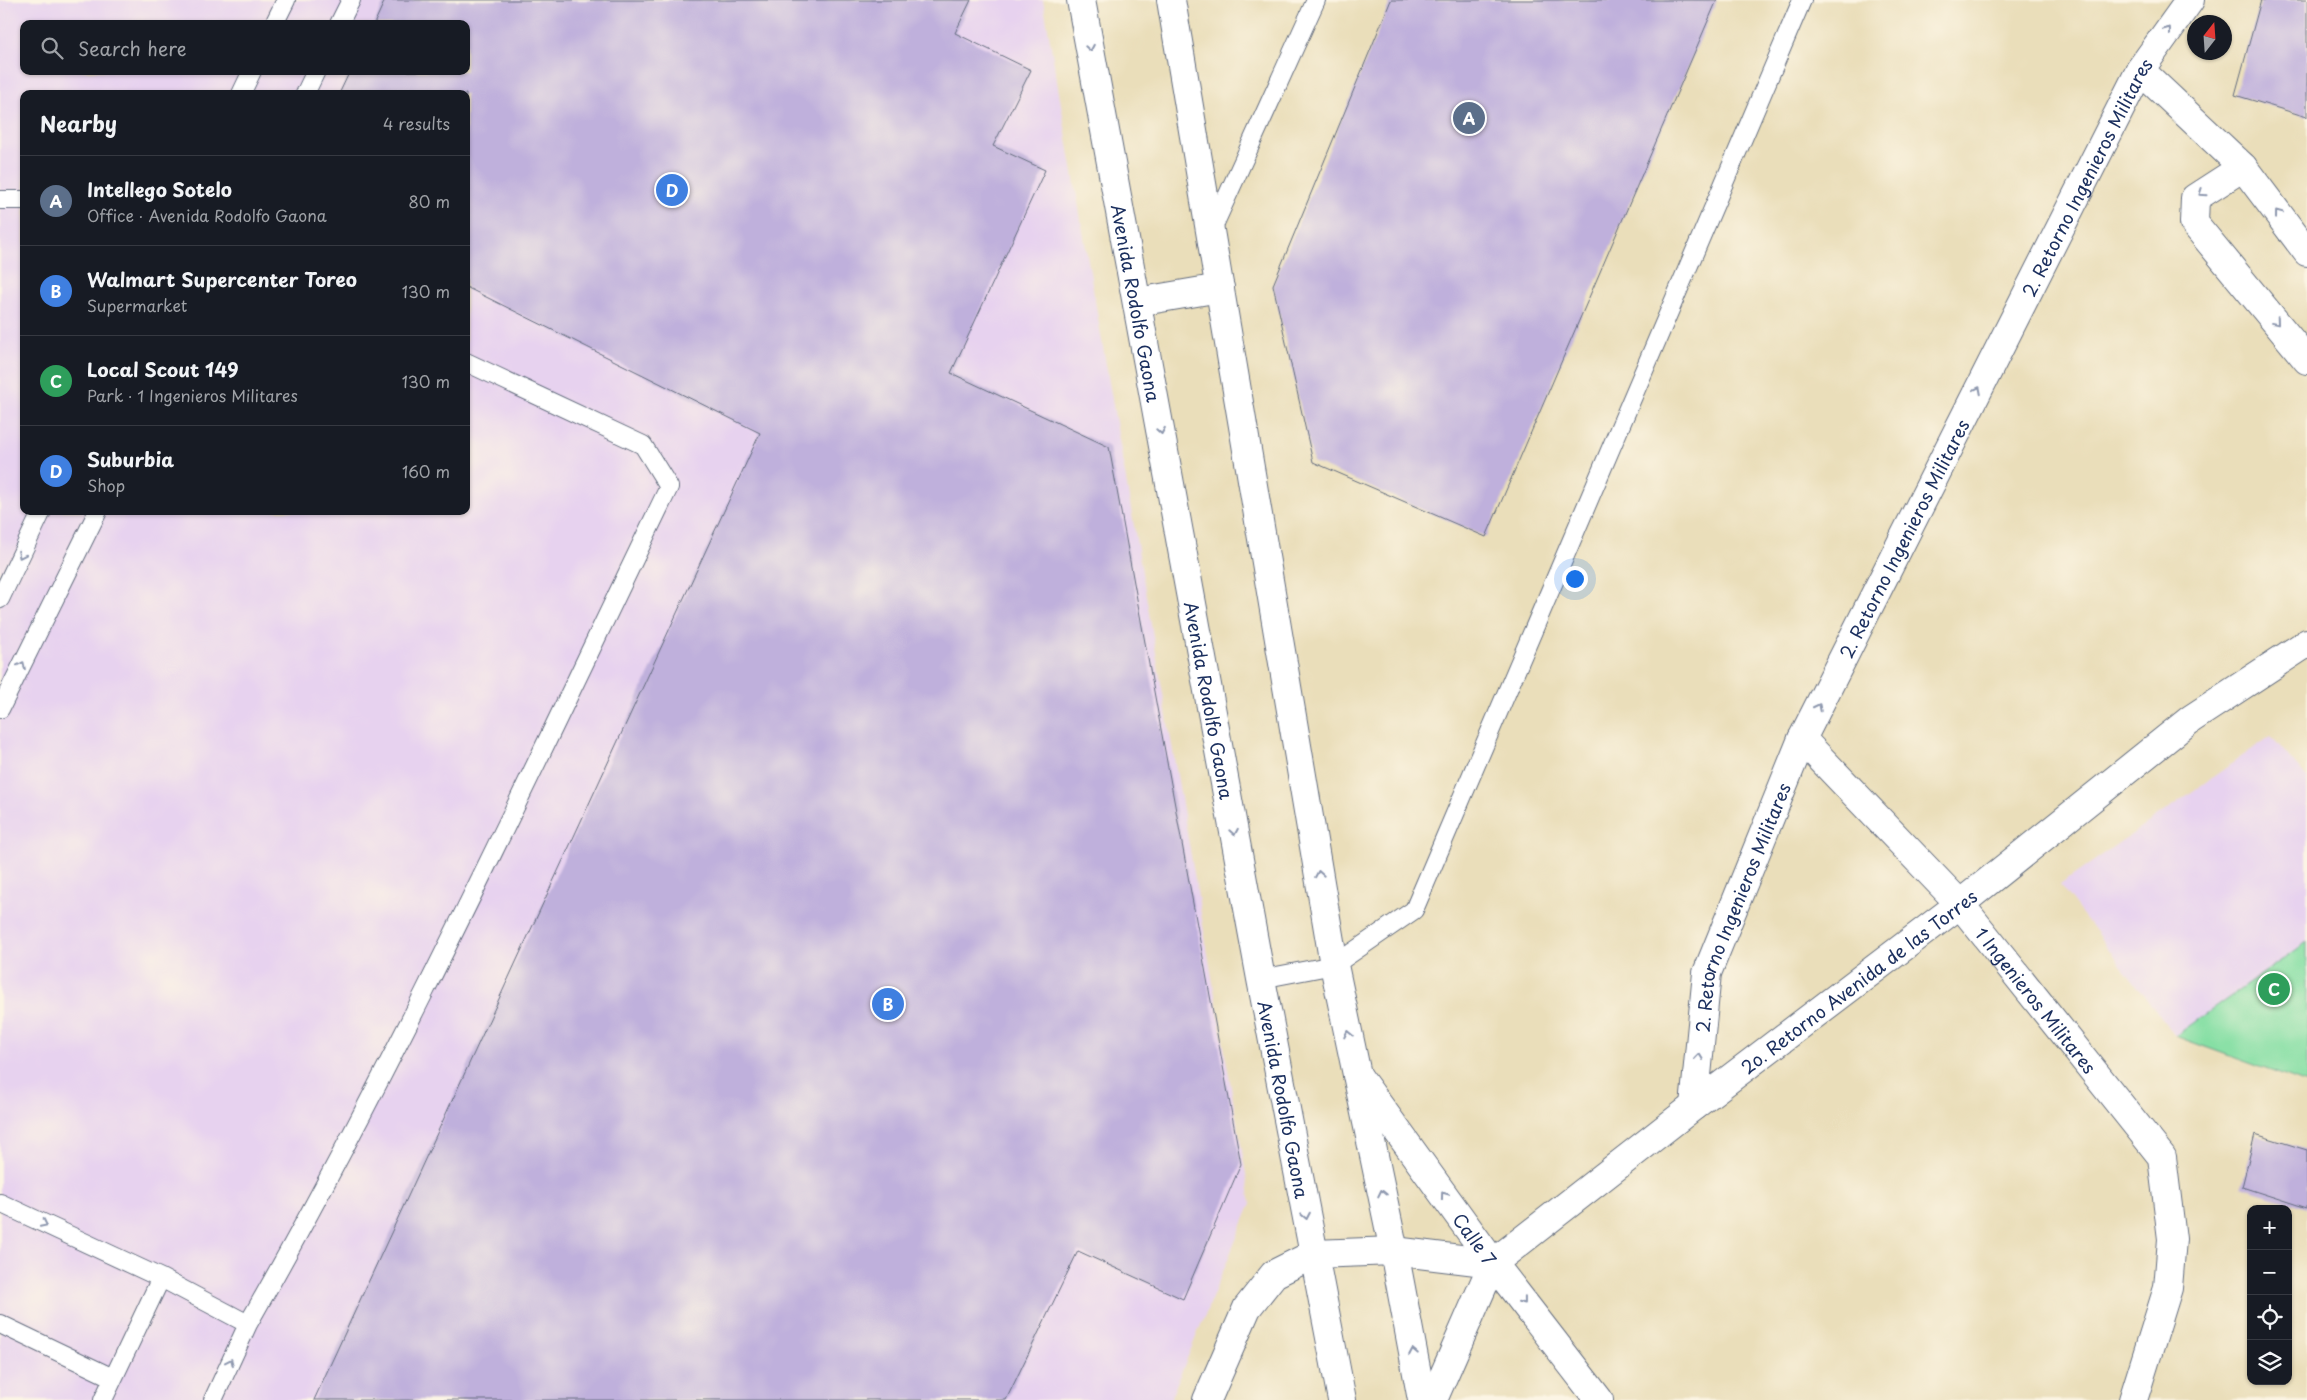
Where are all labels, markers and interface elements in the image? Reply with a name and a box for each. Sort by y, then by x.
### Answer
north arrow [2187,15,2232,60]
search box [20,20,470,75]
one-way arrow [2162,27,2171,36]
icon: search [38,34,66,62]
text: Search here [78,34,187,62]
one-way arrow [1085,44,1095,52]
street label: 2. Retorno Ingenieros Militares [2014,52,2158,301]
pin: A [1453,99,1485,137]
text: Nearby [40,107,117,139]
text: 4 results [383,111,450,135]
pin: D [656,171,688,209]
text: Intellego Sotelo [87,175,232,203]
one-way arrow [2199,187,2208,197]
text: A [50,189,62,213]
text: 80 m [408,189,450,213]
street label: Avenida Rodolfo Gaona [1105,202,1168,405]
text: Office · Avenida Rodolfo Gaona [87,203,327,227]
one-way arrow [2275,209,2284,219]
text: Walmart Supercenter Toreo [87,265,357,293]
text: B [51,279,61,303]
text: 130 m [402,279,450,303]
text: Supermarket [87,293,187,317]
one-way arrow [2270,317,2279,326]
text: Local Scout 149 [87,355,239,383]
text: C [50,369,62,393]
text: 130 m [402,369,450,393]
text: Park · 1 Ingenieros Militares [87,383,298,407]
one-way arrow [1972,387,1982,396]
street label: 2. Retorno Ingenieros Militares [1832,414,1975,662]
one-way arrow [1155,427,1165,436]
text: Suburbia [87,445,174,473]
text: D [50,459,62,483]
text: 160 m [402,459,450,483]
text: Shop [87,473,125,497]
one-way arrow [17,550,27,559]
your location [1562,566,1588,592]
street label: Avenida Rodolfo Gaona [1178,599,1241,802]
one-way arrow [16,661,26,670]
one-way arrow [1812,703,1822,712]
street label: 2. Retorno Ingenieros Militares [1688,778,1796,1034]
one-way arrow [1229,828,1239,837]
one-way arrow [1314,870,1324,878]
street label: 2o. Retorno Avenida de las Torres [1735,882,1982,1080]
street label: 1 Ingenieros Militares [1969,921,2103,1079]
pin: C [2258,970,2290,1008]
pin: B [872,985,904,1023]
street label: Avenida Rodolfo Gaona [1252,998,1317,1201]
one-way arrow [1343,1029,1354,1038]
one-way arrow [1693,1053,1704,1061]
one-way arrow [1377,1188,1388,1197]
one-way arrow [1441,1191,1450,1201]
map controls [2247,1205,2292,1385]
button: + [2247,1205,2292,1250]
street label: Calle 7 [1447,1207,1504,1271]
one-way arrow [1301,1211,1311,1220]
one-way arrow [39,1218,48,1228]
button: − [2247,1250,2292,1295]
one-way arrow [1517,1295,1526,1305]
button: locate [2247,1295,2292,1340]
button: layers [2247,1340,2292,1385]
one-way arrow [1409,1348,1419,1356]
one-way arrow [224,1358,235,1367]

